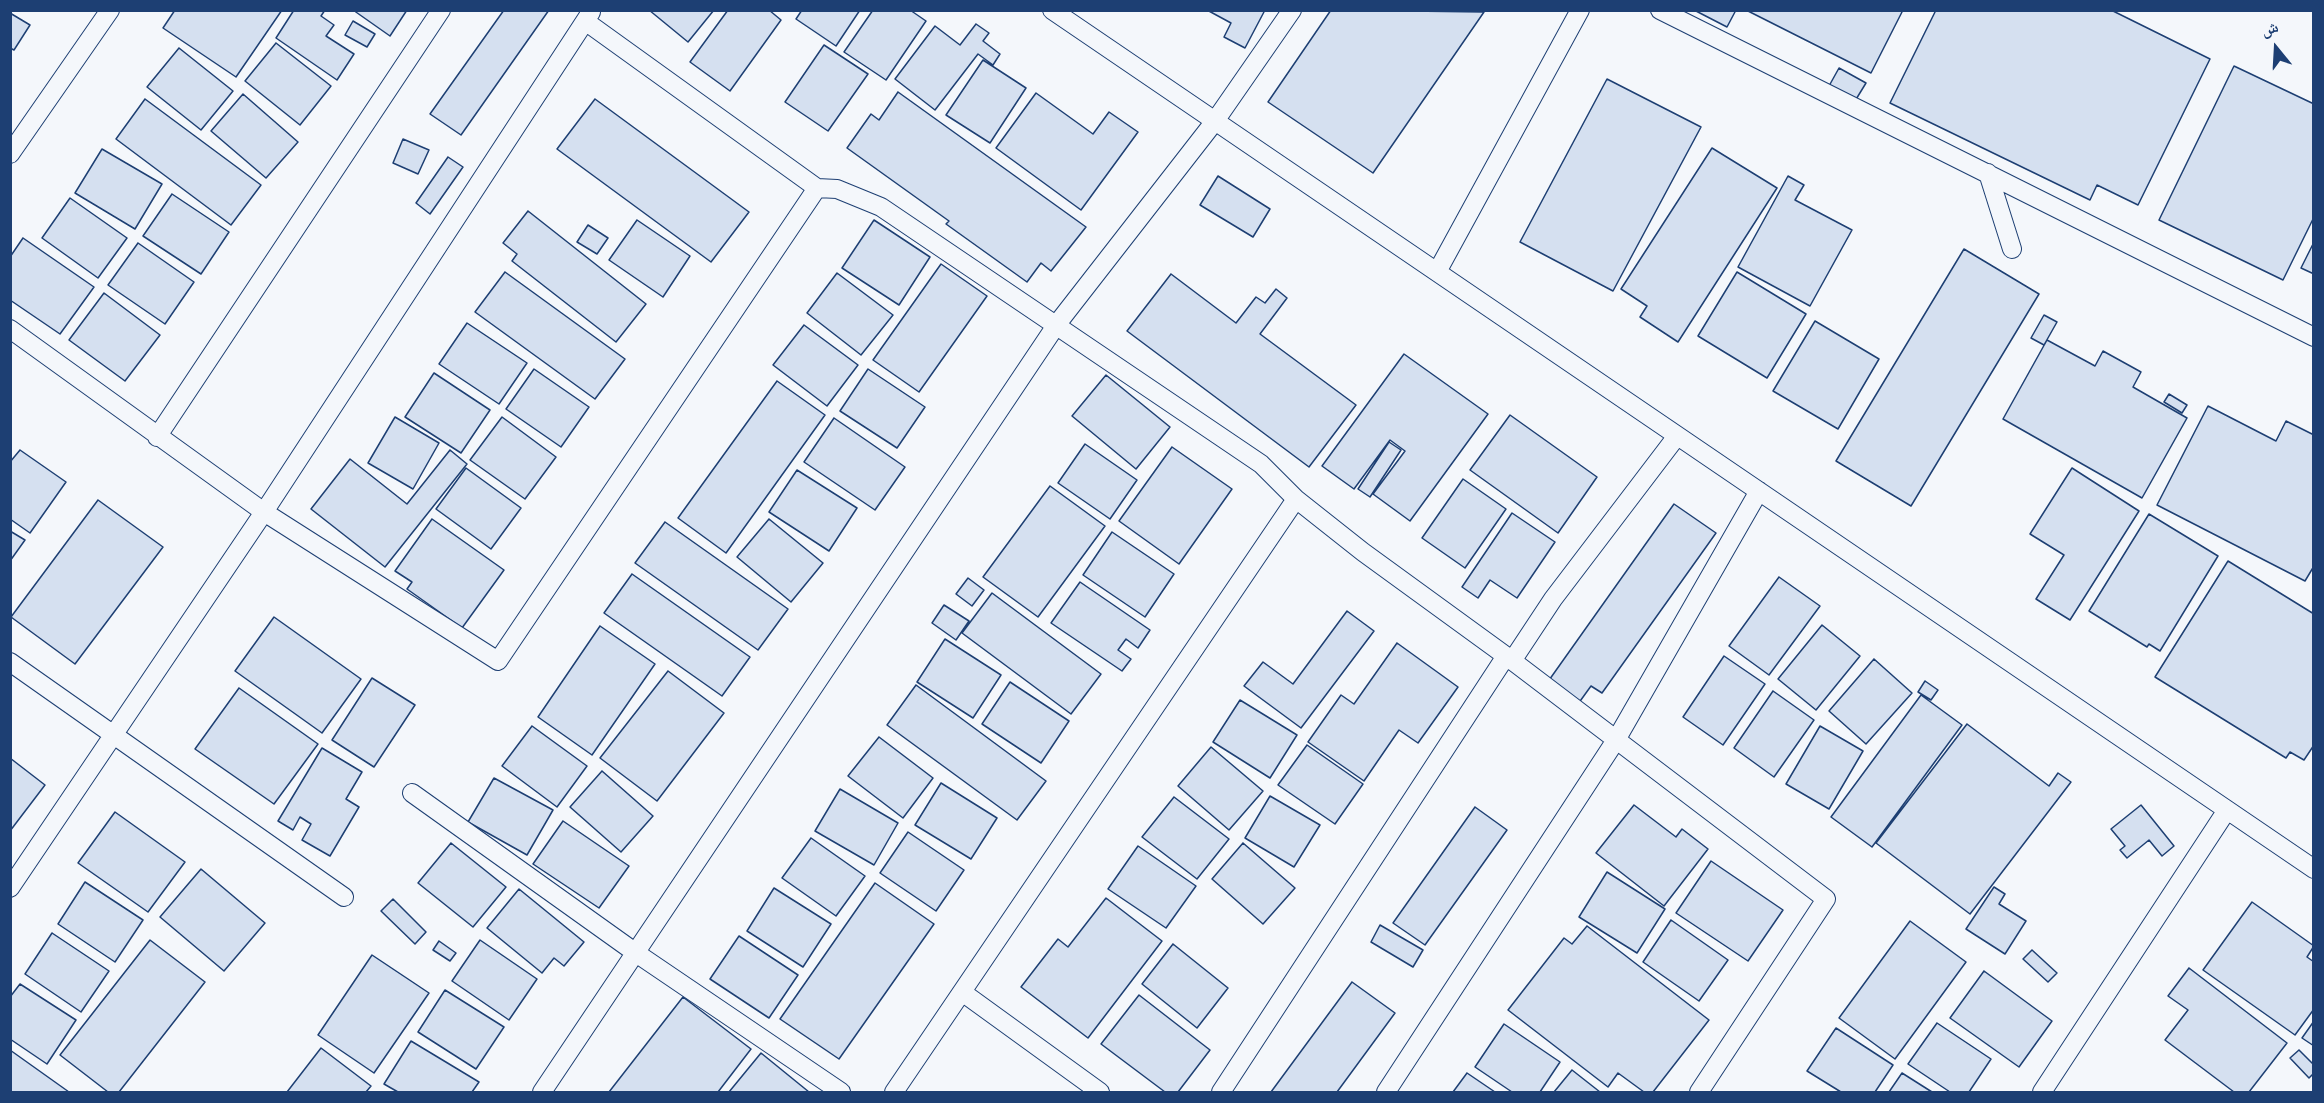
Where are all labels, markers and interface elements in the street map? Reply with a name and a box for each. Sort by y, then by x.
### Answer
text: ش [2258,15,2283,46]
north arrow [2246,18,2306,78]

